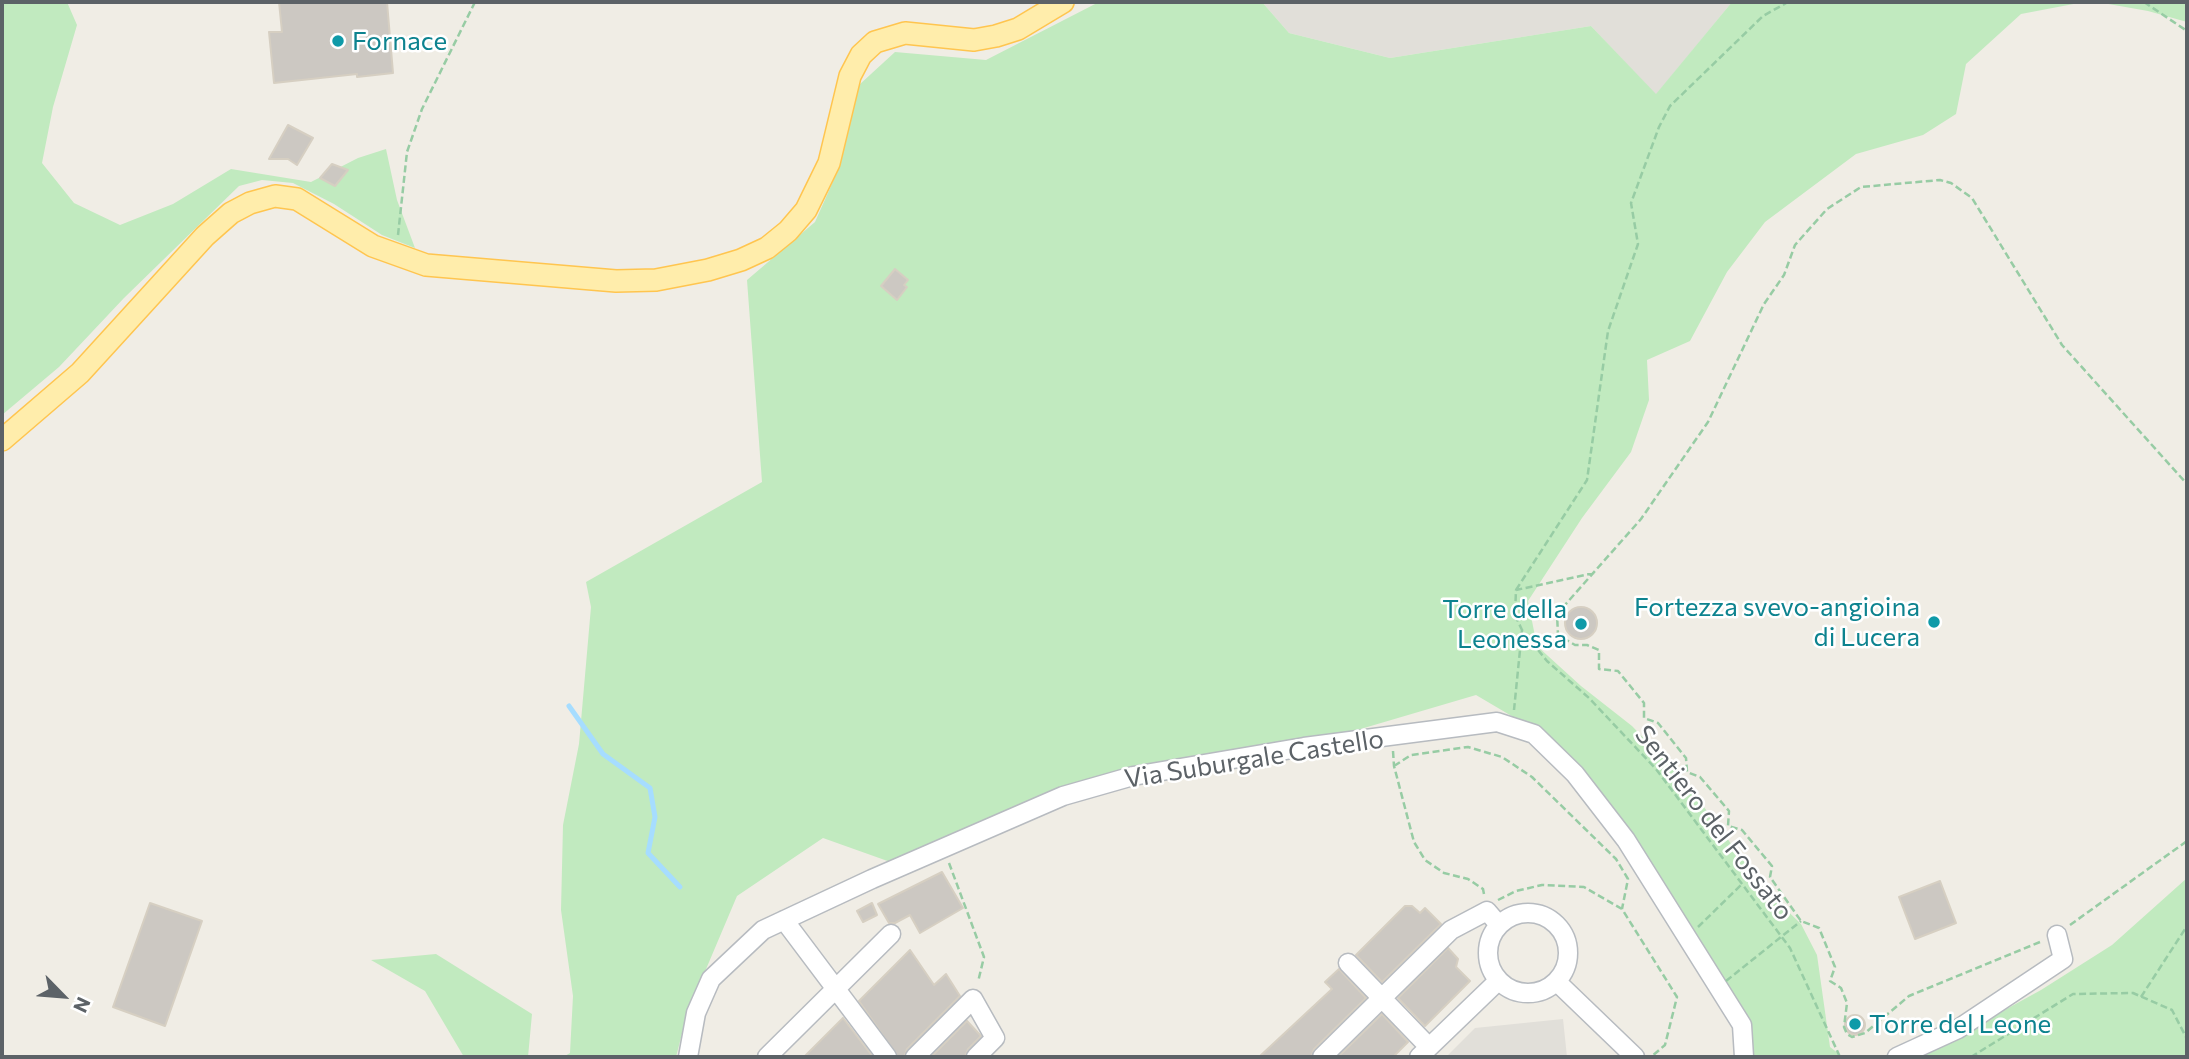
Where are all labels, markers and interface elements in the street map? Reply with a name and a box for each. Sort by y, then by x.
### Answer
place label: Fornace [352,25,447,57]
marker: Fornace [330,33,346,49]
place label: Fortezza svevo-angioina di Lucera [1634,591,1920,652]
place label: Torre della Leonessa [1442,593,1567,654]
marker: Fortezza svevo-angioina di Lucera [1926,614,1942,630]
marker: Torre della Leonessa [1573,616,1589,632]
street label: Sentiero del Fossato [1628,719,1800,927]
street label: Via Suburgale Castello [1122,723,1386,795]
north arrow [28,961,98,1031]
text: N [69,994,96,1016]
place label: Torre del Leone [1869,1008,2051,1040]
marker: Torre del Leone [1847,1016,1863,1032]

